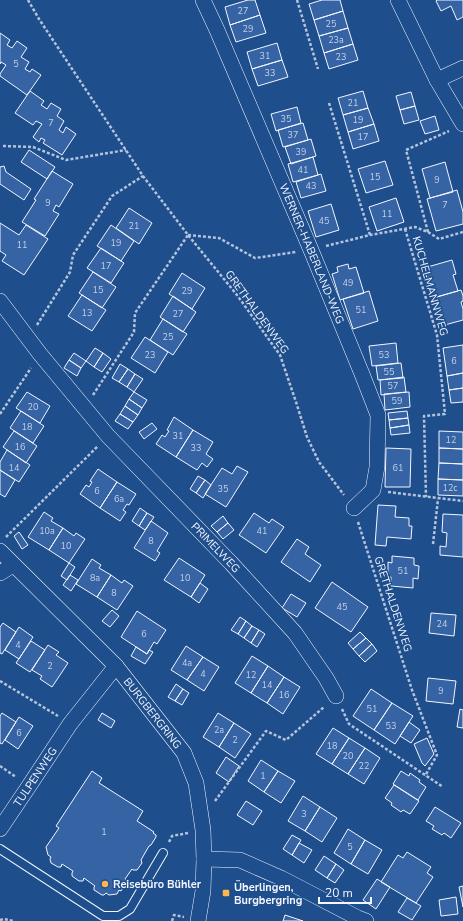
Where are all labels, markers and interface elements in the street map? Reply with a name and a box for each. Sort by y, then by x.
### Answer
house number: 27 [238,5,248,17]
house number: 25 [326,18,336,30]
house number: 29 [243,23,253,35]
house number: 23a [328,34,344,46]
house number: 31 [260,50,270,62]
house number: 23 [336,51,346,63]
house number: 5 [13,58,19,70]
house number: 33 [265,67,275,79]
house number: 21 [348,97,358,109]
house number: 35 [281,113,291,125]
house number: 19 [353,114,363,126]
house number: 7 [48,117,54,129]
house number: 37 [288,129,298,141]
house number: 17 [358,131,368,143]
house number: 39 [296,146,306,158]
house number: 41 [298,164,308,176]
house number: 15 [370,171,380,183]
house number: 9 [434,174,440,186]
house number: 43 [306,180,316,192]
street label: WERNER-HABERLAND-WEG [276,181,348,326]
house number: 9 [45,197,51,209]
house number: 7 [442,199,448,211]
house number: 11 [382,208,392,220]
house number: 45 [319,215,329,227]
house number: 21 [129,220,139,232]
street label: KUCHELMANNWEG [409,234,451,338]
house number: 19 [111,237,121,249]
house number: 11 [17,239,27,251]
house number: 17 [101,260,111,272]
street label: GRETHALDENWEG [222,267,292,357]
house number: 49 [343,277,353,289]
house number: 15 [93,284,103,296]
house number: 29 [182,285,192,297]
house number: 51 [356,304,366,316]
house number: 13 [82,307,92,319]
house number: 27 [173,308,183,320]
house number: 25 [163,331,173,343]
house number: 23 [145,349,155,361]
house number: 53 [379,349,389,361]
house number: 6 [451,355,457,367]
house number: 55 [384,366,394,378]
house number: 57 [388,380,398,392]
house number: 59 [392,395,402,407]
house number: 20 [28,401,38,413]
house number: 18 [22,421,32,433]
house number: 31 [173,430,183,442]
house number: 12 [446,434,456,446]
house number: 16 [15,441,25,453]
house number: 33 [191,442,201,454]
house number: 14 [9,462,20,474]
house number: 61 [393,462,403,474]
house number: 12c [443,482,457,494]
house number: 35 [218,483,228,495]
house number: 6 [94,485,100,497]
house number: 6a [114,493,124,505]
street label: PRIMELWEG [188,519,244,576]
house number: 10a [39,525,55,537]
house number: 41 [257,525,267,537]
house number: 8 [148,535,154,547]
house number: 10 [61,540,71,552]
street label: GRETHALDENWEG [370,554,416,654]
house number: 51 [398,565,408,577]
house number: 8a [90,572,100,584]
house number: 10 [180,572,190,584]
house number: 8 [111,587,117,599]
house number: 45 [337,601,347,613]
house number: 24 [437,618,448,630]
house number: 6 [141,628,147,640]
house number: 4 [15,639,21,651]
house number: 4a [182,657,192,669]
house number: 2 [47,660,53,672]
house number: 4 [200,668,206,680]
house number: 12 [246,669,256,681]
street label: BURGBERGRING [120,674,185,752]
house number: 14 [262,679,273,691]
house number: 9 [438,685,444,697]
house number: 16 [279,689,289,701]
house number: 51 [367,703,377,715]
house number: 53 [386,720,396,732]
house number: 2a [214,724,224,736]
house number: 6 [16,727,22,739]
house number: 2 [232,734,238,746]
house number: 18 [327,740,337,752]
street label: TULPENWEG [10,744,60,809]
house number: 20 [343,750,353,762]
house number: 22 [359,760,369,772]
house number: 1 [260,770,266,782]
house number: 3 [301,808,307,820]
house number: 1 [101,826,107,838]
house number: 5 [347,841,353,853]
place label: Reisebüro Bühler [113,877,202,892]
marker: Reisebüro Bühler [100,879,110,889]
place label: Überlingen, Burgbergring [234,879,302,908]
scale bar [319,879,371,905]
text: 20 m [325,885,353,901]
marker: Überlingen, Burgbergring [221,888,231,898]

